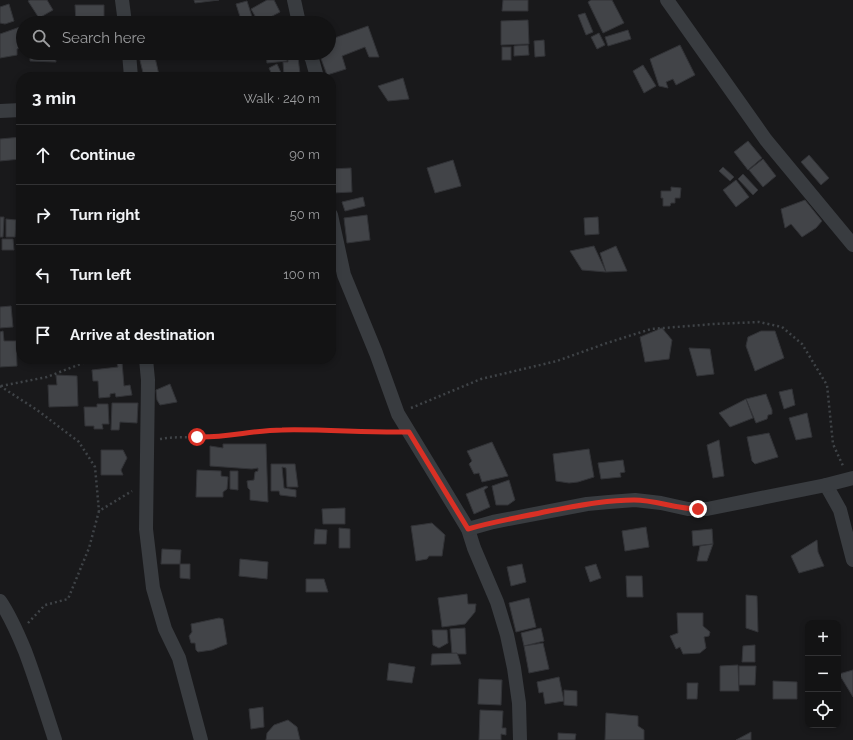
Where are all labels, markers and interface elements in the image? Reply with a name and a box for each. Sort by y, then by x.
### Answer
search box [16,16,336,60]
icon: search [30,27,52,49]
text: Search here [62,29,145,47]
text: 3 min [32,88,76,108]
text: Walk · 240 m [243,91,320,106]
icon: ahead [32,144,54,166]
text: Continue [70,146,135,164]
text: 90 m [289,147,320,162]
icon: right [32,204,54,226]
text: Turn right [70,206,140,224]
text: 50 m [290,207,320,222]
icon: left [32,264,54,286]
text: Turn left [70,266,131,284]
text: 100 m [283,267,320,282]
icon: arrive [32,324,54,346]
text: Arrive at destination [70,326,215,344]
route start [188,428,206,446]
route end [689,500,707,518]
map controls [805,620,841,728]
button: + [805,620,841,656]
button: − [805,656,841,692]
button: locate [805,692,841,728]

